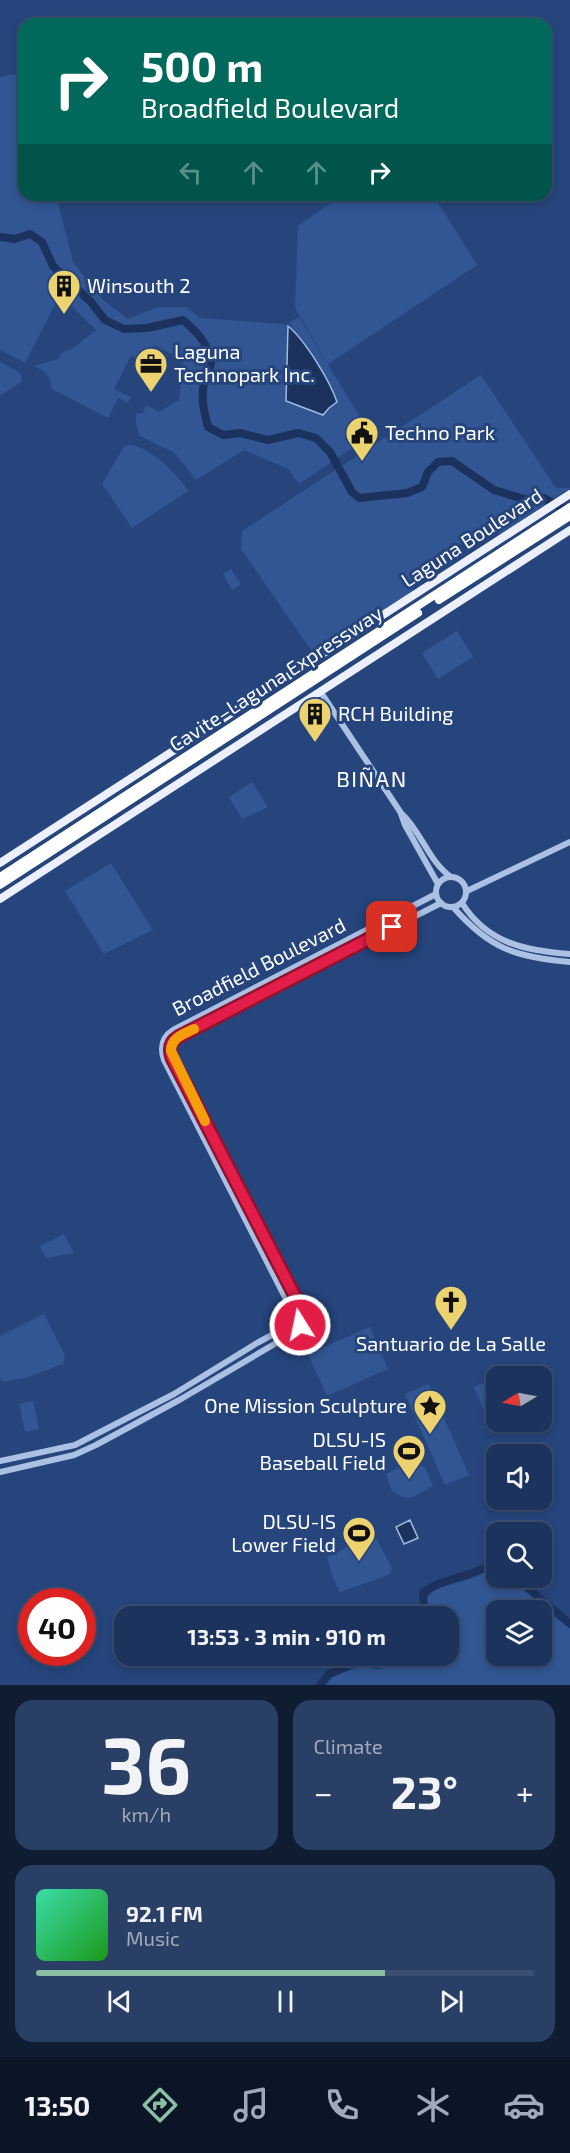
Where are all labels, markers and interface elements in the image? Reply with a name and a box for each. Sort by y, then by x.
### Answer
text: 500 m [141,40,263,90]
icon: right [42,42,120,120]
text: Broadfield Boulevard [141,91,399,123]
icon: left [174,156,207,189]
icon: ahead [237,156,270,189]
icon: ahead [300,156,333,189]
icon: right [363,156,396,189]
building icon: Winsouth 2 [46,268,82,315]
place label: Winsouth 2 [87,273,190,297]
place label: Laguna Technopark Inc. [174,339,315,386]
office icon: Laguna Technopark Inc. [133,346,169,393]
public building icon: Techno Park [344,415,380,462]
place label: Techno Park [385,420,495,444]
street label: Laguna Boulevard [396,483,547,592]
street label: Cavite–Laguna Expressway [164,600,387,756]
building icon: RCH Building [297,696,333,743]
place label: RCH Building [338,701,453,725]
district label: BIÑAN [336,765,408,791]
pin [366,901,417,952]
icon: arrive [375,910,408,943]
street label: Broadfield Boulevard [168,912,349,1020]
church icon: Santuario de La Salle [433,1284,469,1331]
position arrow [268,1293,332,1357]
place label: Santuario de La Salle [356,1331,546,1355]
north arrow [486,1366,552,1432]
map controls [486,1366,552,1666]
place icon: One Mission Sculpture [412,1388,448,1435]
place label: One Mission Sculpture [204,1393,407,1417]
place label: DLSU-IS Baseball Field [260,1427,386,1474]
sports icon: DLSU-IS Baseball Field [391,1433,427,1480]
button: sound [486,1444,552,1510]
place label: DLSU-IS Lower Field [231,1509,336,1556]
sports icon: DLSU-IS Lower Field [341,1515,377,1562]
button: search [486,1522,552,1588]
speed limit sign: 40 [18,1588,96,1666]
button: layers [486,1600,552,1666]
text: 13:53 · 3 min · 910 m [187,1623,386,1649]
text: 36 [101,1716,191,1810]
text: Climate [314,1734,383,1758]
text: 23° [391,1764,458,1818]
text: − [314,1772,333,1812]
text: + [516,1772,534,1812]
text: km/h [121,1802,171,1826]
text: 92.1 FM [126,1900,203,1926]
text: Music [126,1926,180,1950]
icon: previous [103,1985,136,2018]
icon: pause [269,1985,302,2018]
icon: next [435,1985,468,2018]
icon: directions [139,2084,181,2126]
icon: music [230,2084,272,2126]
icon: phone [321,2084,363,2126]
icon: climate [412,2084,454,2126]
icon: car [503,2084,545,2126]
text: 13:50 [25,2089,90,2121]

